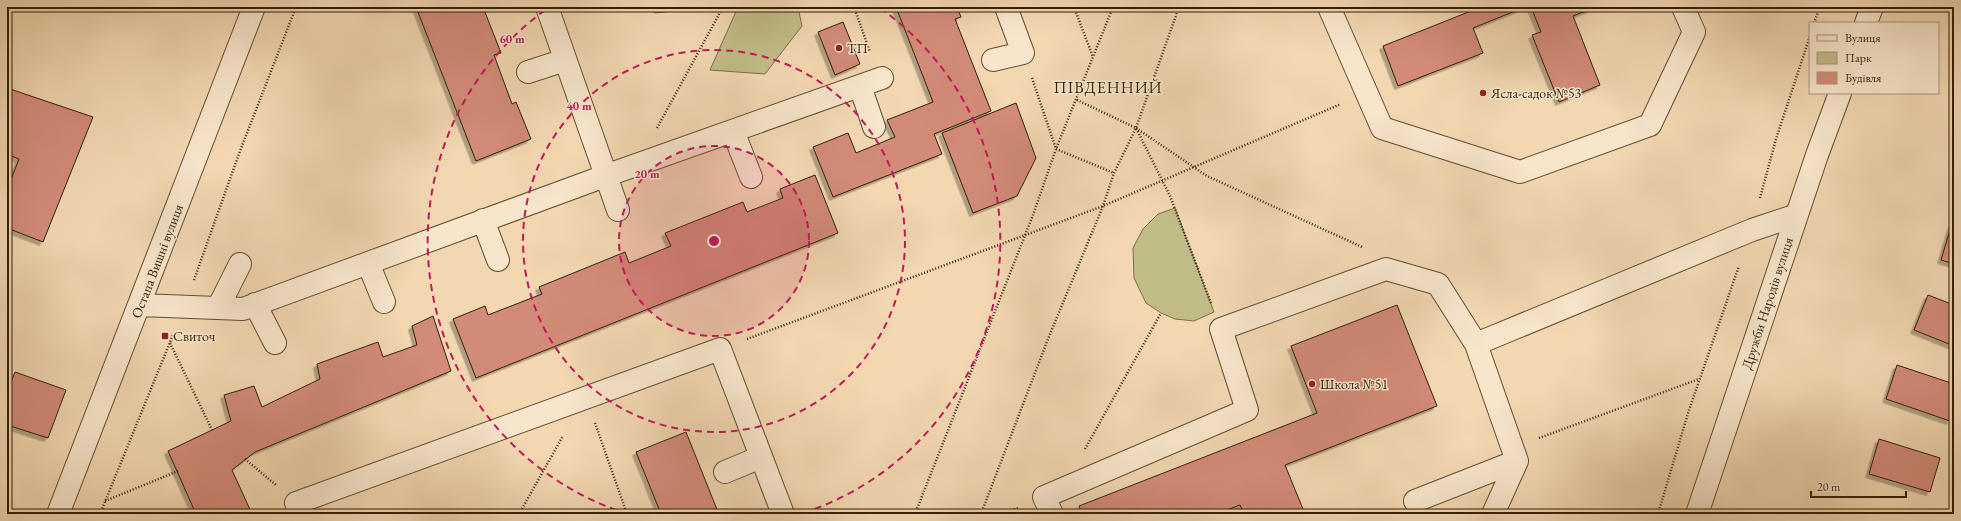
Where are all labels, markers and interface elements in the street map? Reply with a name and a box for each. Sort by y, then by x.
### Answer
legend [1809,22,1939,94]
text: Вулиця [1845,30,1881,46]
text: 60 m [499,31,525,47]
place label: ТП [847,39,868,57]
marker: ТП [834,43,844,53]
text: Парк [1845,50,1872,66]
text: Будівля [1845,70,1882,86]
district label: ПІВДЕННИЙ [1054,77,1162,98]
place label: Ясла-садок №53 [1490,84,1582,102]
marker: Ясла-садок №53 [1478,88,1488,98]
text: 40 m [566,98,592,114]
text: 20 m [634,166,660,182]
street label: Остапа Вишні вулиця [127,201,187,321]
centre of rings [707,234,721,248]
street label: Дружби Народів вулиця [1737,235,1797,371]
place label: Свиточ [173,327,215,345]
marker: Свиточ [160,331,170,341]
place label: Школа №51 [1320,375,1388,393]
marker: Школа №51 [1307,379,1317,389]
scale bar [1811,473,1906,499]
text: 20 m [1817,479,1841,495]

